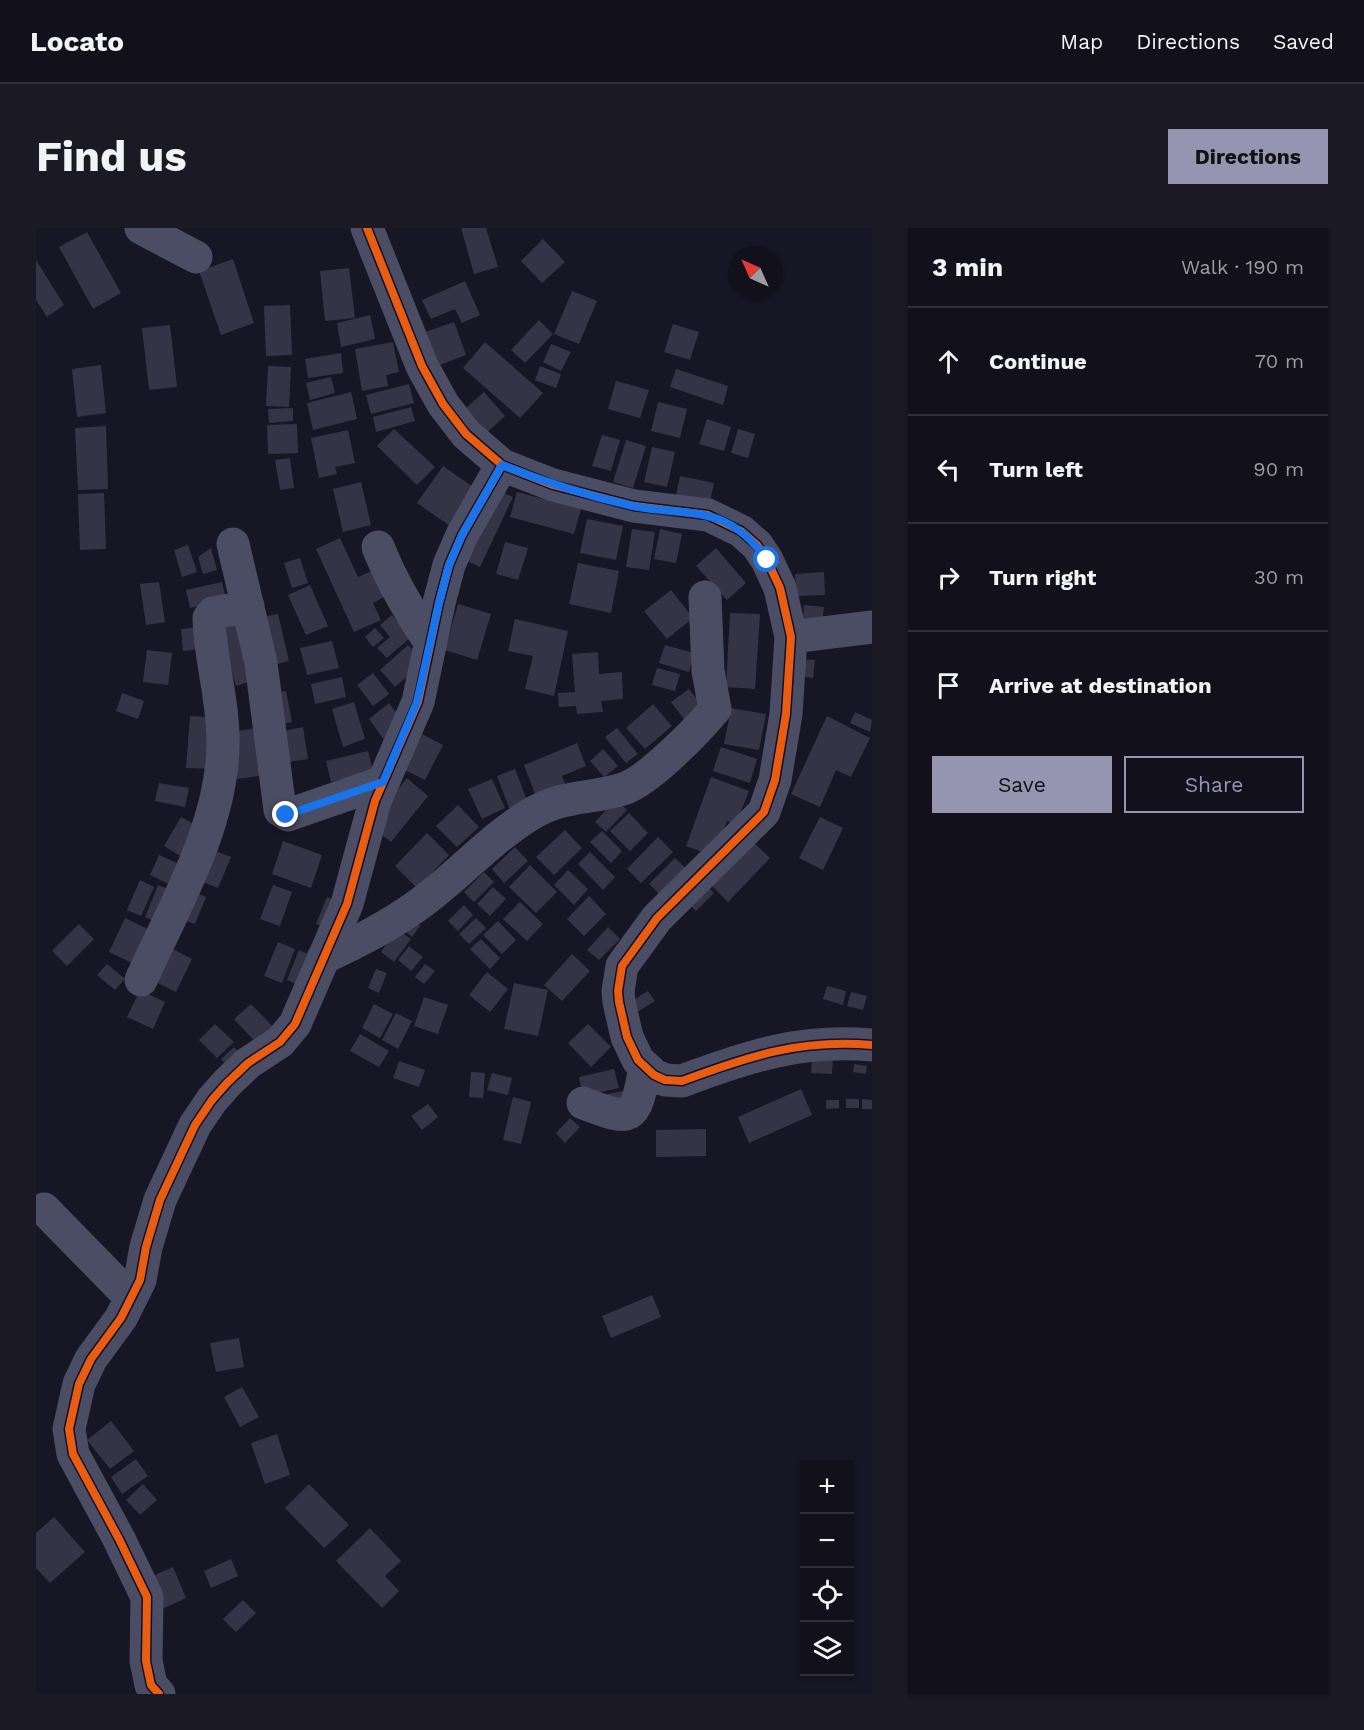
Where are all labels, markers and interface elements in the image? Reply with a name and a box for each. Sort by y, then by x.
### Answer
text: Locato [30,25,124,58]
text: Map [1060,29,1103,54]
text: Directions [1136,29,1240,54]
text: Saved [1273,29,1334,54]
button: Directions [1168,129,1328,184]
text: Find us [36,132,187,181]
north arrow [728,246,782,300]
text: 3 min [932,252,1003,282]
text: Walk · 190 m [1181,255,1304,279]
icon: ahead [932,345,965,378]
text: Continue [989,349,1087,374]
text: 70 m [1255,349,1304,373]
icon: left [932,453,965,486]
text: Turn left [989,457,1083,482]
text: 90 m [1253,457,1304,481]
route start [753,546,779,572]
icon: right [932,561,965,594]
text: Turn right [989,565,1096,590]
text: 30 m [1254,565,1304,589]
icon: arrive [932,669,965,702]
text: Arrive at destination [989,673,1212,698]
button: Save [932,756,1112,813]
button: Share [1124,756,1304,813]
route end [272,801,298,827]
map controls [800,1460,854,1676]
button: + [800,1460,854,1514]
button: − [800,1514,854,1568]
button: locate [800,1568,854,1622]
button: layers [800,1622,854,1676]

